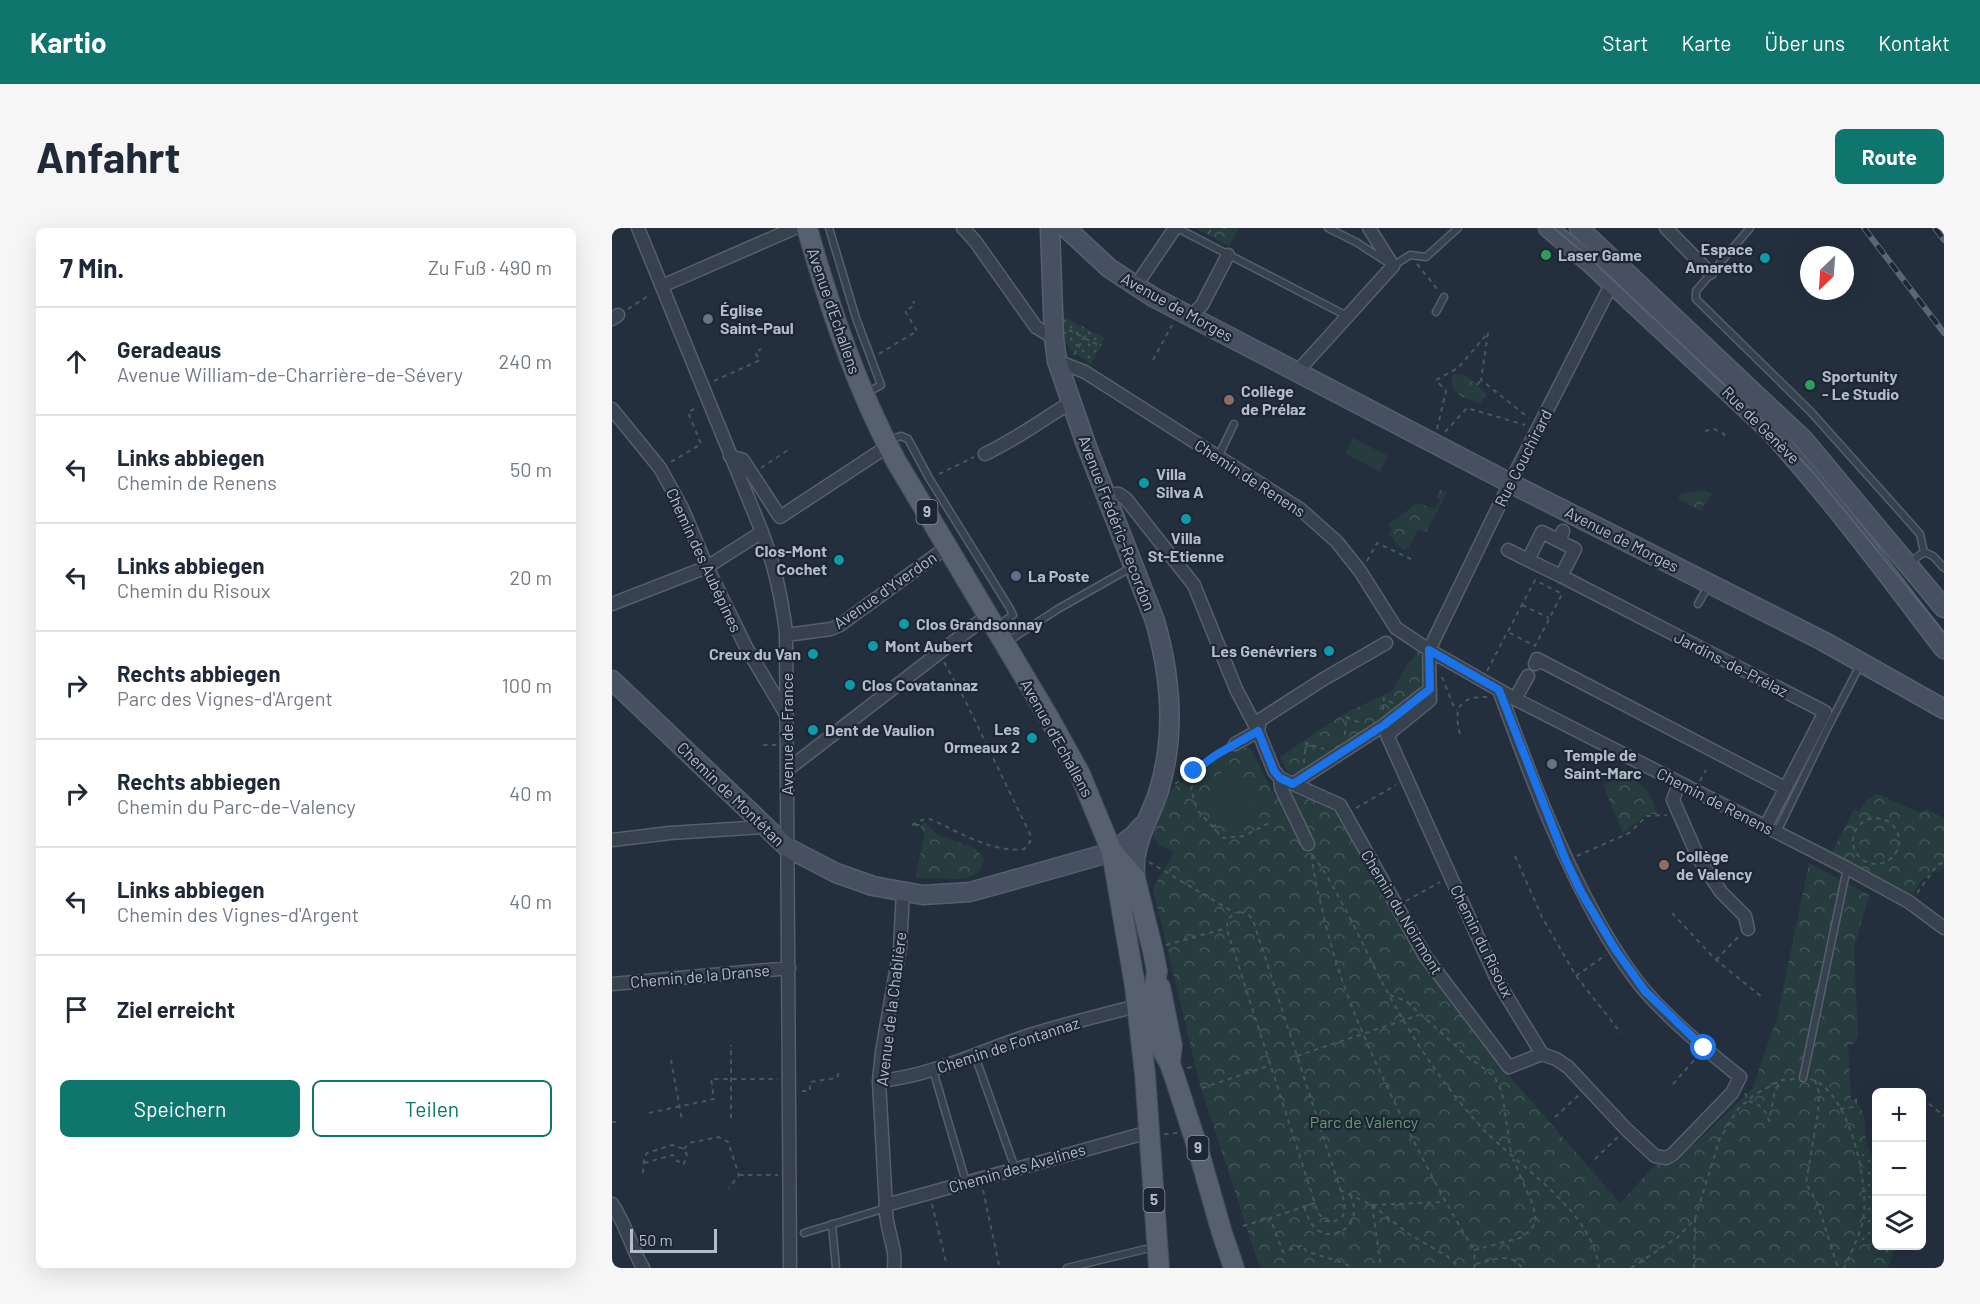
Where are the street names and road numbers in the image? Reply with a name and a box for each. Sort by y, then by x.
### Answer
street label: Avenue d'Echallens [804,245,865,376]
street label: Avenue de Morges [1118,268,1236,345]
street label: Rue de Genève [1719,382,1804,467]
street label: Rue Couchirard [1490,406,1555,510]
street label: Avenue Frédéric-Recordon [1075,433,1160,613]
street label: Chemin de Renens [1191,435,1309,520]
street label: Chemin des Aubépines [663,485,746,635]
road number: 9 [916,500,938,524]
street label: Avenue de Morges [1562,502,1682,575]
street label: Avenue d'Yverdon [830,547,940,632]
street label: Jardins-de-Prélaz [1671,627,1791,700]
street label: Avenue de France [777,673,796,795]
street label: Avenue d'Echallens [1017,675,1098,800]
street label: Chemin de Montétan [674,738,789,850]
street label: Chemin de Renens [1654,763,1777,838]
street label: Chemin du Noirmont [1358,846,1447,978]
street label: Chemin du Risoux [1447,881,1518,1001]
street label: Avenue de la Chablière [872,931,909,1087]
street label: Chemin de la Dranse [629,960,771,991]
street label: Chemin de Fontannaz [934,1013,1081,1077]
road number: 9 [1188,1136,1208,1160]
street label: Chemin des Avelines [946,1139,1087,1196]
road number: 5 [1144,1188,1164,1212]

